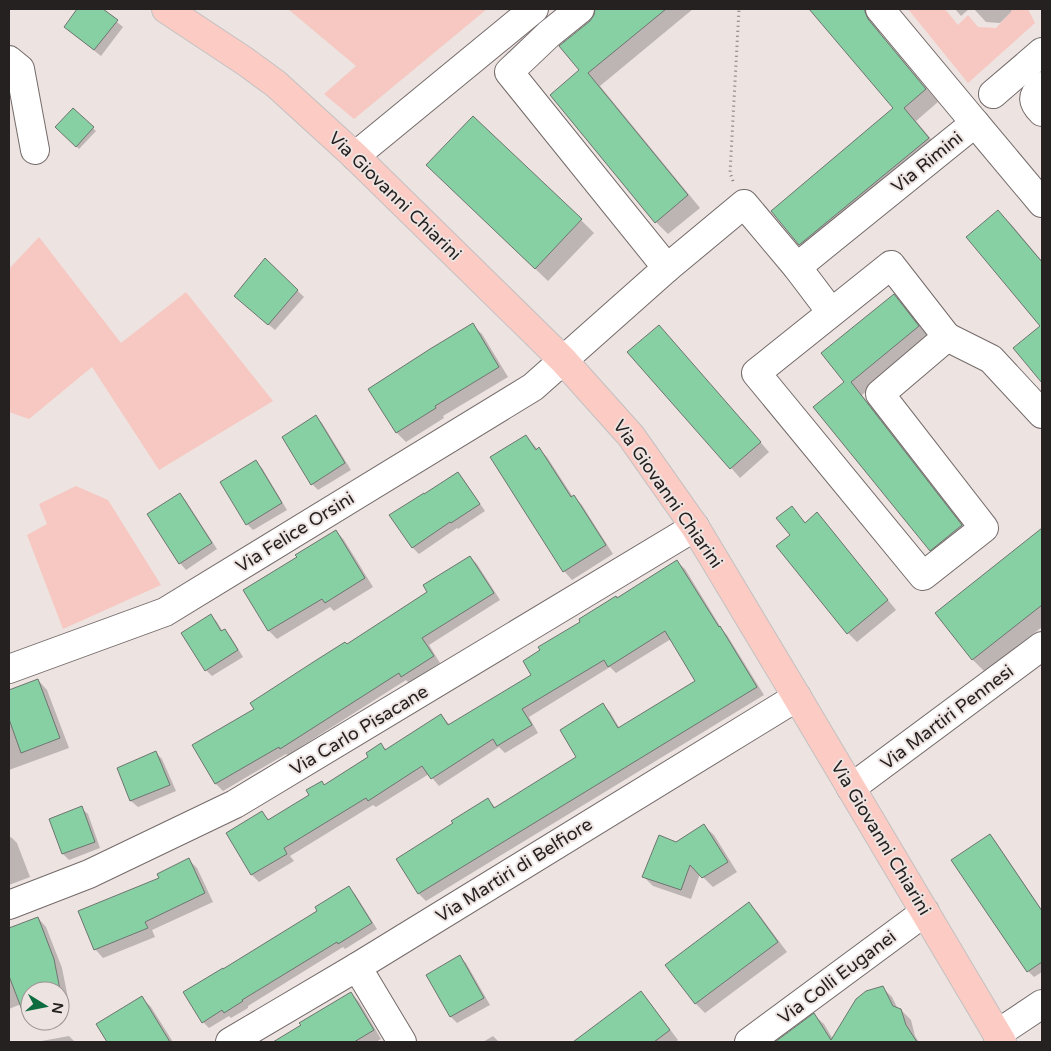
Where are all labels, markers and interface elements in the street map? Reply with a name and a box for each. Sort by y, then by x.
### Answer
street label: Via Giovanni Chiarini [324,127,466,265]
street label: Via Rimini [887,127,967,197]
street label: Via Giovanni Chiarini [609,416,727,572]
street label: Via Felice Orsini [232,487,358,577]
street label: Via Martiri Pennesi [876,660,1018,774]
street label: Via Carlo Pisacane [286,680,432,780]
street label: Via Giovanni Chiarini [826,757,936,919]
street label: Via Martiri di Belfiore [432,813,596,927]
street label: Via Colli Euganei [774,925,900,1029]
north arrow [20,981,70,1031]
text: N [48,1001,67,1015]

